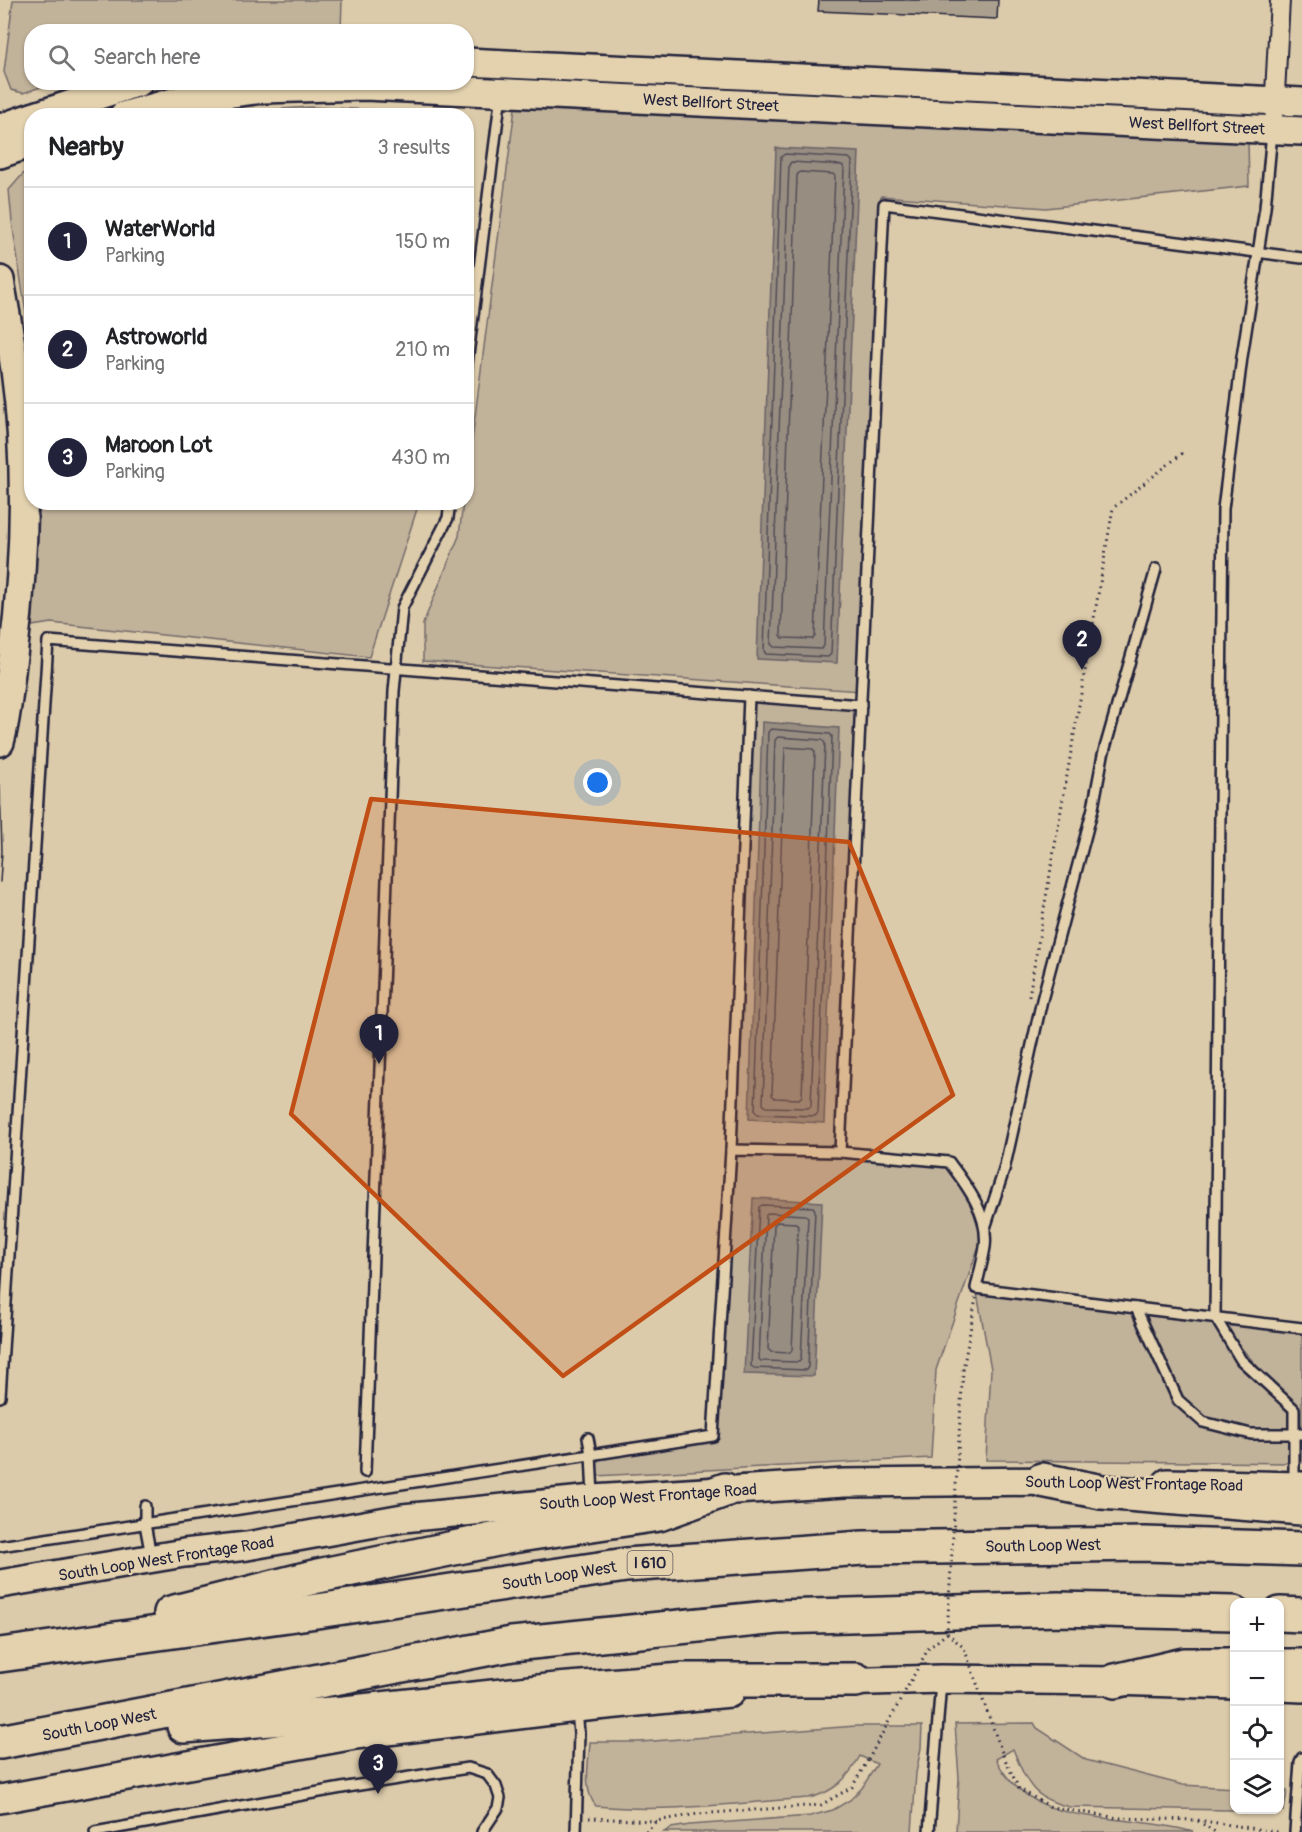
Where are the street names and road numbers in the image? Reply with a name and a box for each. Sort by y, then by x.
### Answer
street label: West Bellfort Street [642,89,780,117]
street label: West Bellfort Street [1128,112,1266,140]
street label: South Loop West Frontage Road [1025,1472,1243,1496]
street label: South Loop West Frontage Road [539,1479,758,1515]
street label: South Loop West Frontage Road [57,1532,275,1586]
street label: South Loop West [985,1535,1102,1557]
road number: I 610 [628,1551,672,1575]
street label: South Loop West [500,1557,619,1595]
street label: South Loop West [40,1704,159,1746]

